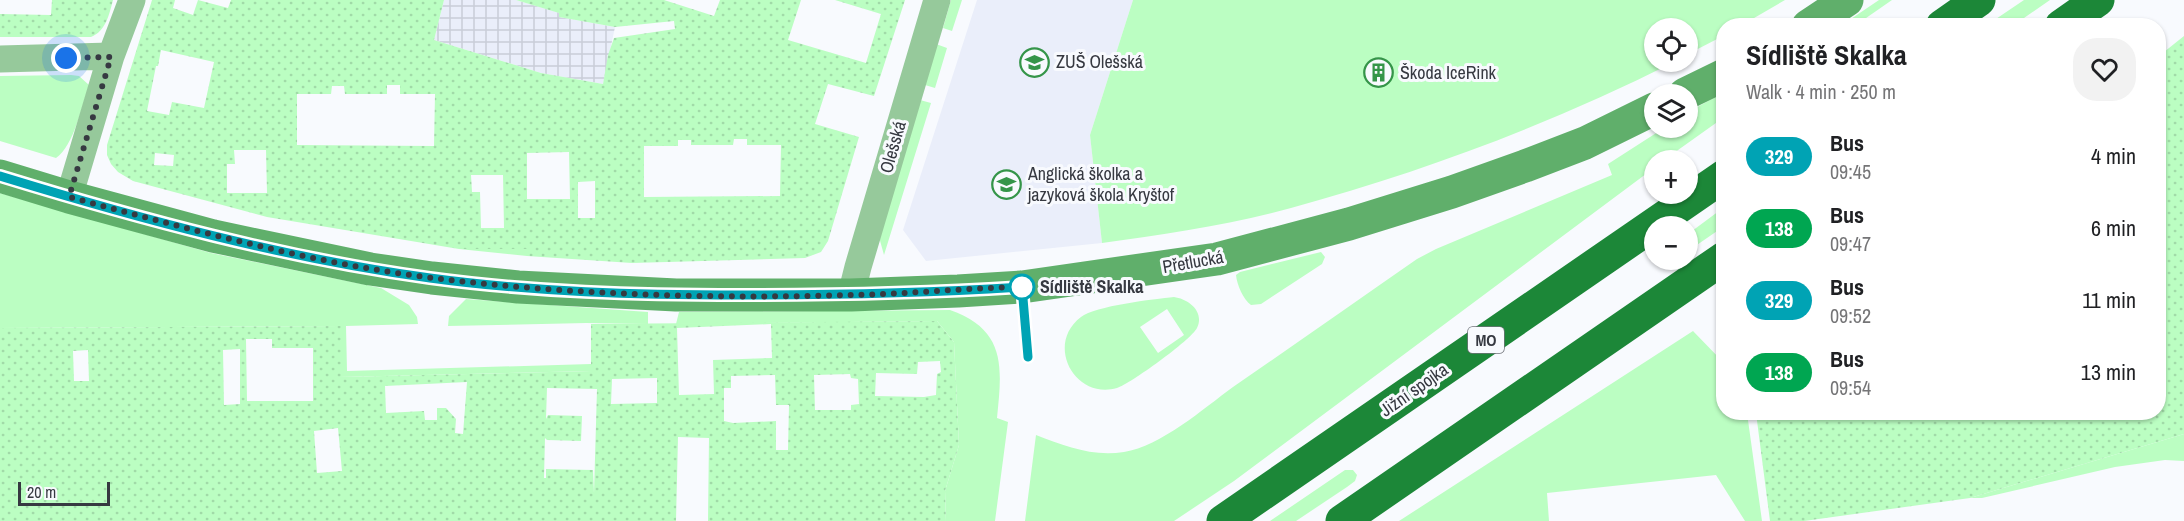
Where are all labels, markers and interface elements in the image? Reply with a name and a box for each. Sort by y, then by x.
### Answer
map controls [1644,18,1698,270]
button: locate [1644,18,1698,72]
text: Sídliště Skalka [1746,36,1907,74]
button: heart [2073,38,2136,101]
your location [51,43,81,73]
school or university icon: ZUŠ Olešská [1019,46,1051,78]
place label: ZUŠ Olešská [1056,49,1143,74]
building icon: Škoda IceRink [1363,57,1395,89]
place label: Škoda IceRink [1400,60,1497,85]
text: Walk · 4 min · 250 m [1746,78,1896,105]
button: layers [1644,84,1698,138]
street label: Olešská [873,118,912,176]
text: Bus [1830,128,1864,158]
text: 4 min [2091,141,2136,171]
text: 329 [1765,142,1793,171]
button: + [1644,150,1698,204]
text: 09:45 [1830,158,1871,185]
place label: Anglická školka a jazyková škola Kryštof [1027,161,1175,207]
school or university icon: Anglická školka a jazyková škola Kryštof [991,168,1023,200]
text: Bus [1830,200,1864,230]
text: 6 min [2091,213,2136,243]
text: 138 [1765,214,1793,243]
button: − [1644,216,1698,270]
text: 09:47 [1830,230,1871,257]
street label: Přetlucká [1160,244,1225,279]
text: Bus [1830,272,1864,302]
marker: Sídliště Skalka [1009,274,1035,300]
place label: Sídliště Skalka [1040,274,1144,299]
text: 11 min [2082,285,2136,315]
text: 329 [1765,286,1793,315]
text: 09:52 [1830,302,1871,329]
road number: MO [1468,327,1504,353]
text: Bus [1830,344,1864,374]
street label: Jižní spojka [1375,357,1453,422]
text: 13 min [2081,357,2136,387]
text: 138 [1765,358,1793,387]
text: 09:54 [1830,374,1871,401]
scale bar [18,479,110,506]
text: 20 m [27,481,56,503]

